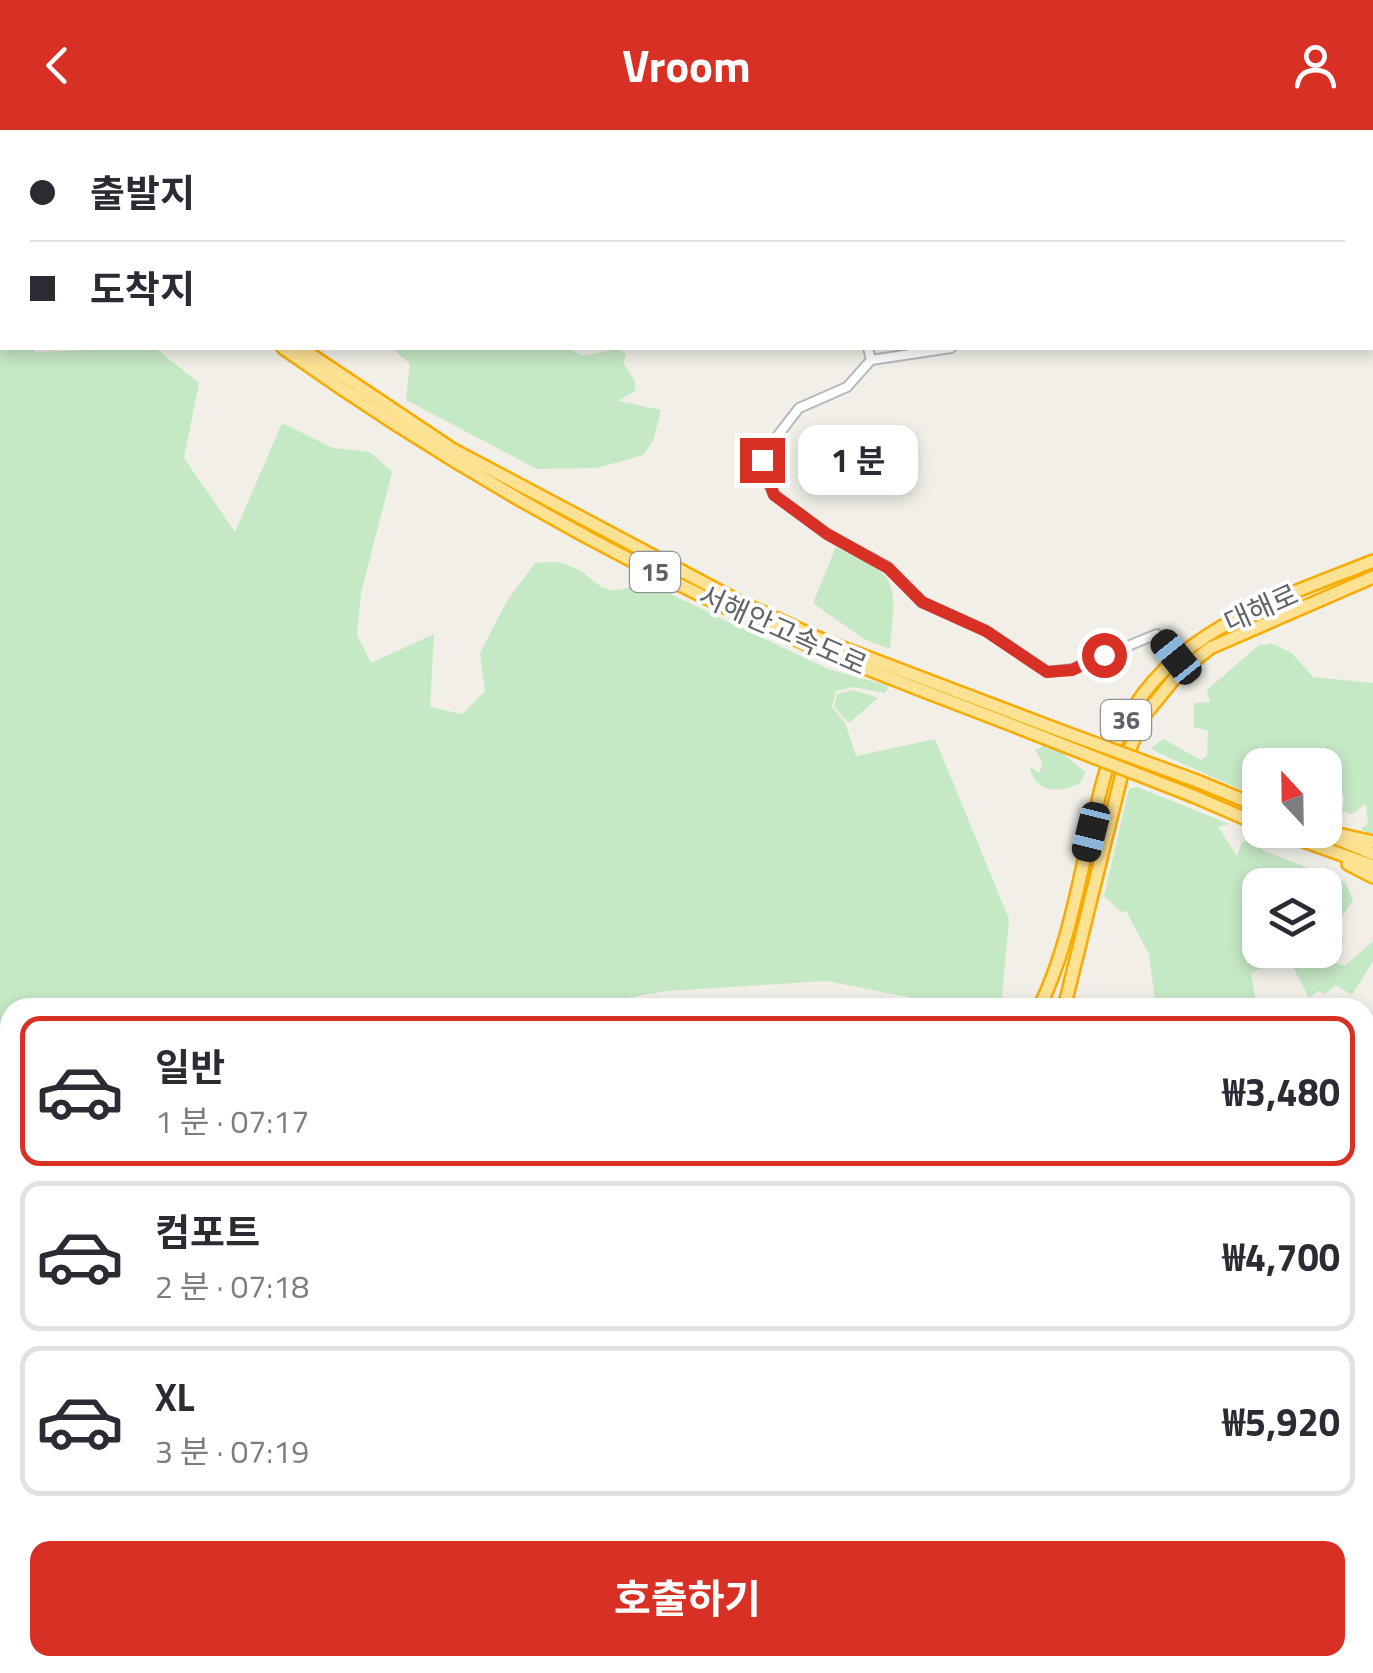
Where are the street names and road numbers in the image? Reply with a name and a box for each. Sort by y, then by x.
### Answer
road number: 15 [630,552,680,592]
street label: 대해로 [1217,572,1305,643]
street label: 서해안고속도로 [692,573,874,686]
road number: 36 [1101,700,1151,740]

